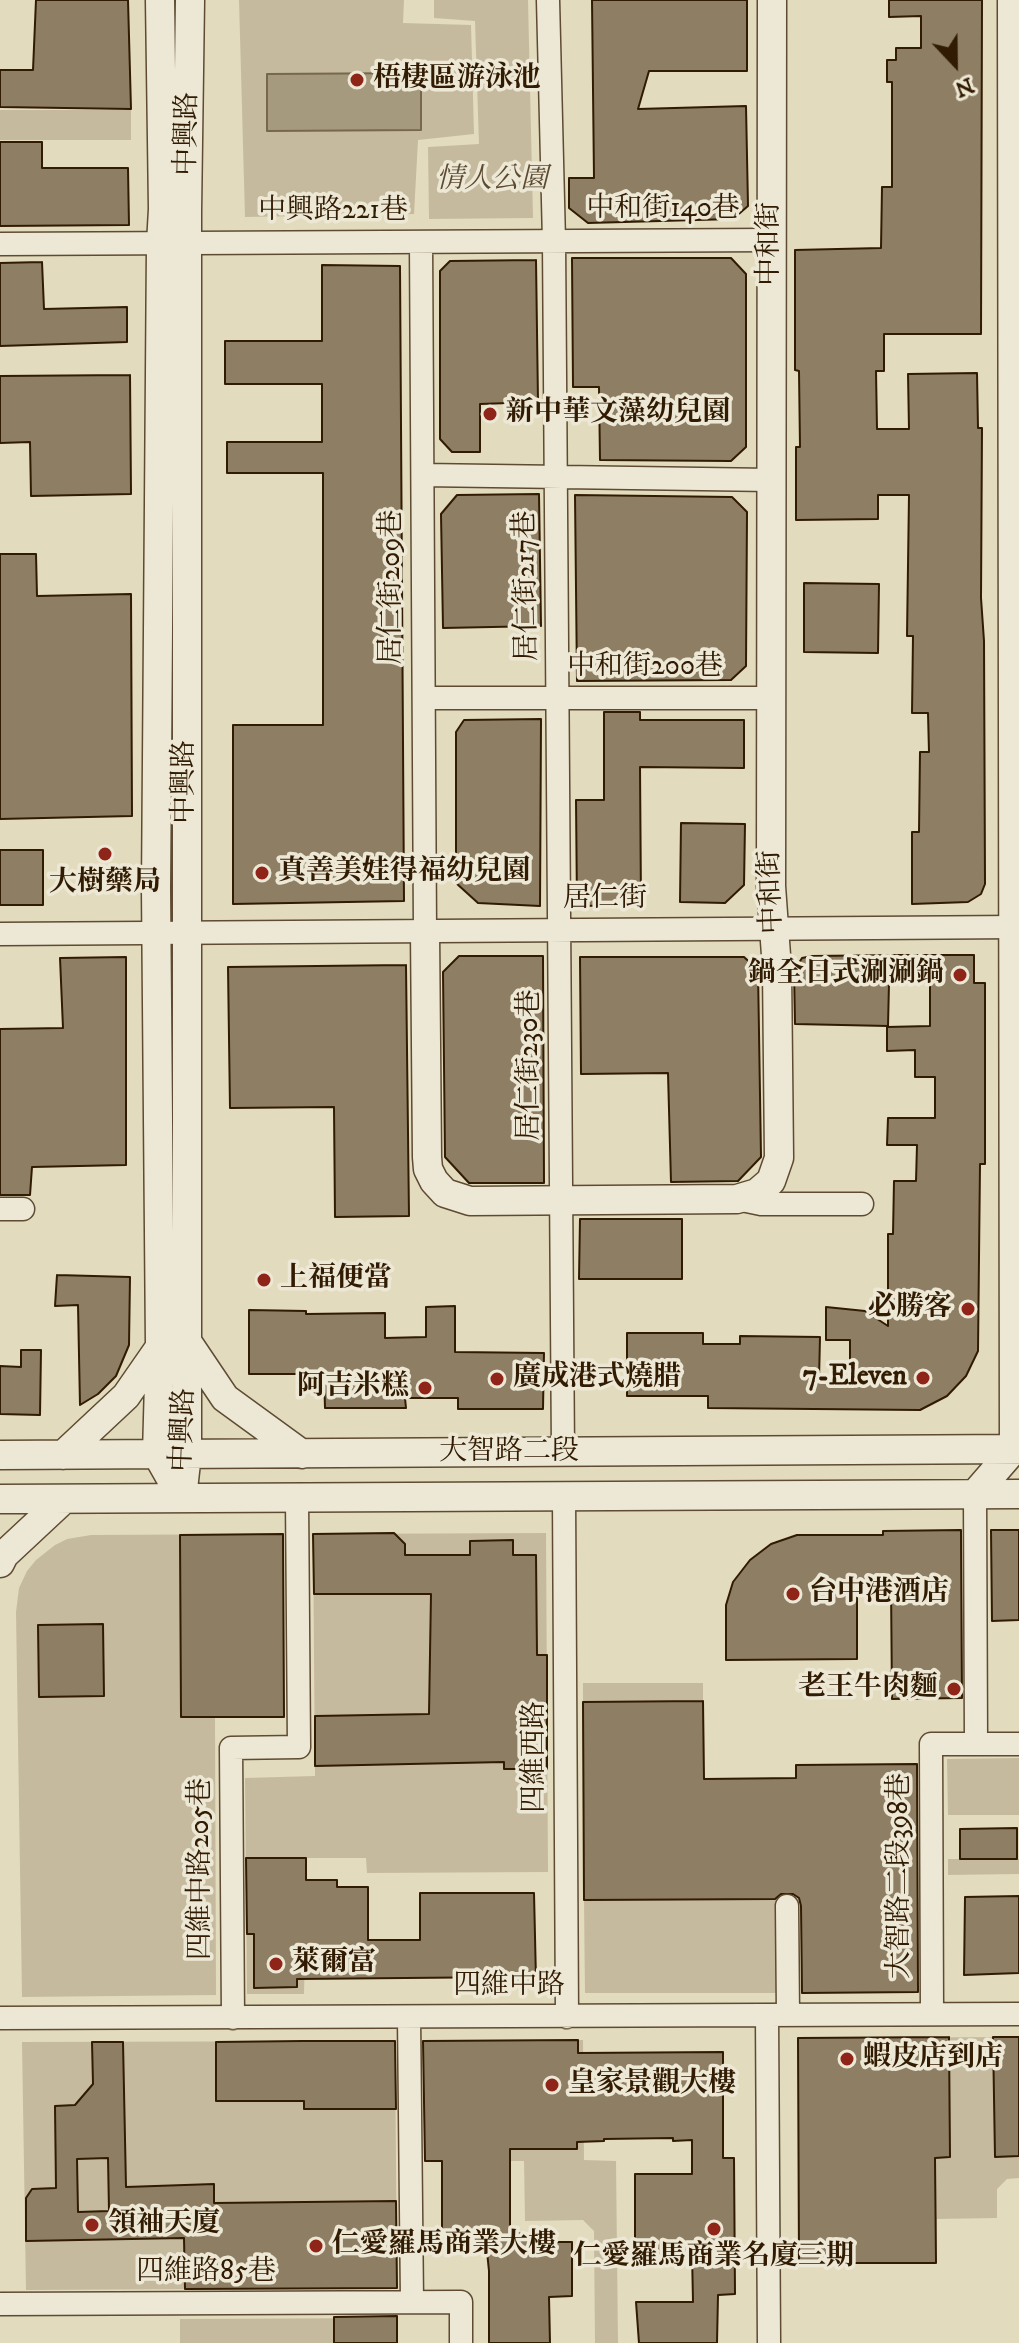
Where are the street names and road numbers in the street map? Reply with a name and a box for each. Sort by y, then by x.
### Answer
street label: 中興路 [171,92,207,176]
street label: 中和街140巷 [586,193,740,227]
street label: 中興路221巷 [258,195,408,229]
street label: 中和街 [754,202,788,286]
street label: 居仁街209巷 [376,510,410,664]
street label: 居仁街217巷 [510,510,546,662]
street label: 中和街200巷 [567,651,723,685]
street label: 中興路 [169,740,203,824]
street label: 中和街 [755,849,791,935]
street label: 居仁街 [563,883,647,917]
street label: 居仁街230巷 [514,989,548,1141]
street label: 中興路 [167,1387,203,1473]
street label: 大智路二段 [439,1436,579,1470]
street label: 四維西路 [519,1701,553,1813]
street label: 大智路二段398巷 [884,1773,918,1979]
street label: 四維中路205巷 [185,1778,219,1960]
street label: 四維中路 [453,1970,565,2004]
street label: 四維路85巷 [136,2256,276,2290]

